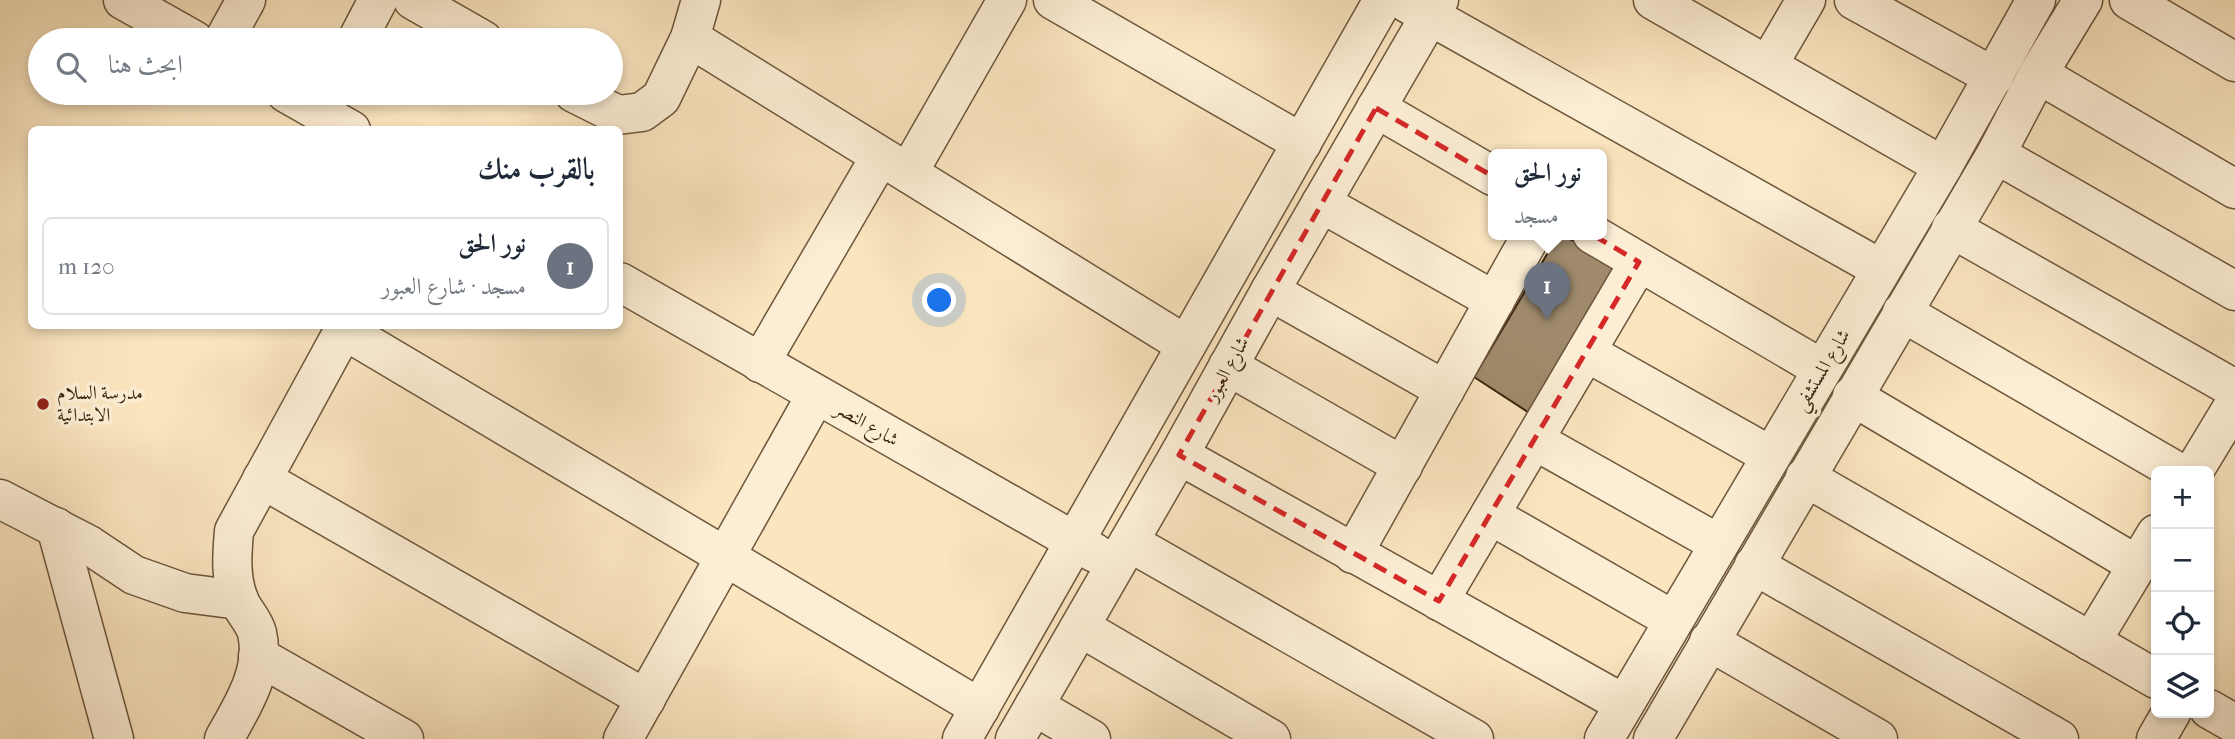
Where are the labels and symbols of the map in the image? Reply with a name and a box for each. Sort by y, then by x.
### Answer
pin: 1 [1524,262,1570,320]
your location [922,283,956,317]
street label: شارع المستشفي [1789,325,1861,418]
street label: شارع العبور [1199,333,1257,409]
place label: مدرسة السلام الابتدائية [57,382,143,426]
marker: مدرسة السلام الابتدائية [35,396,51,412]
street label: شارع النصر [828,396,903,454]

